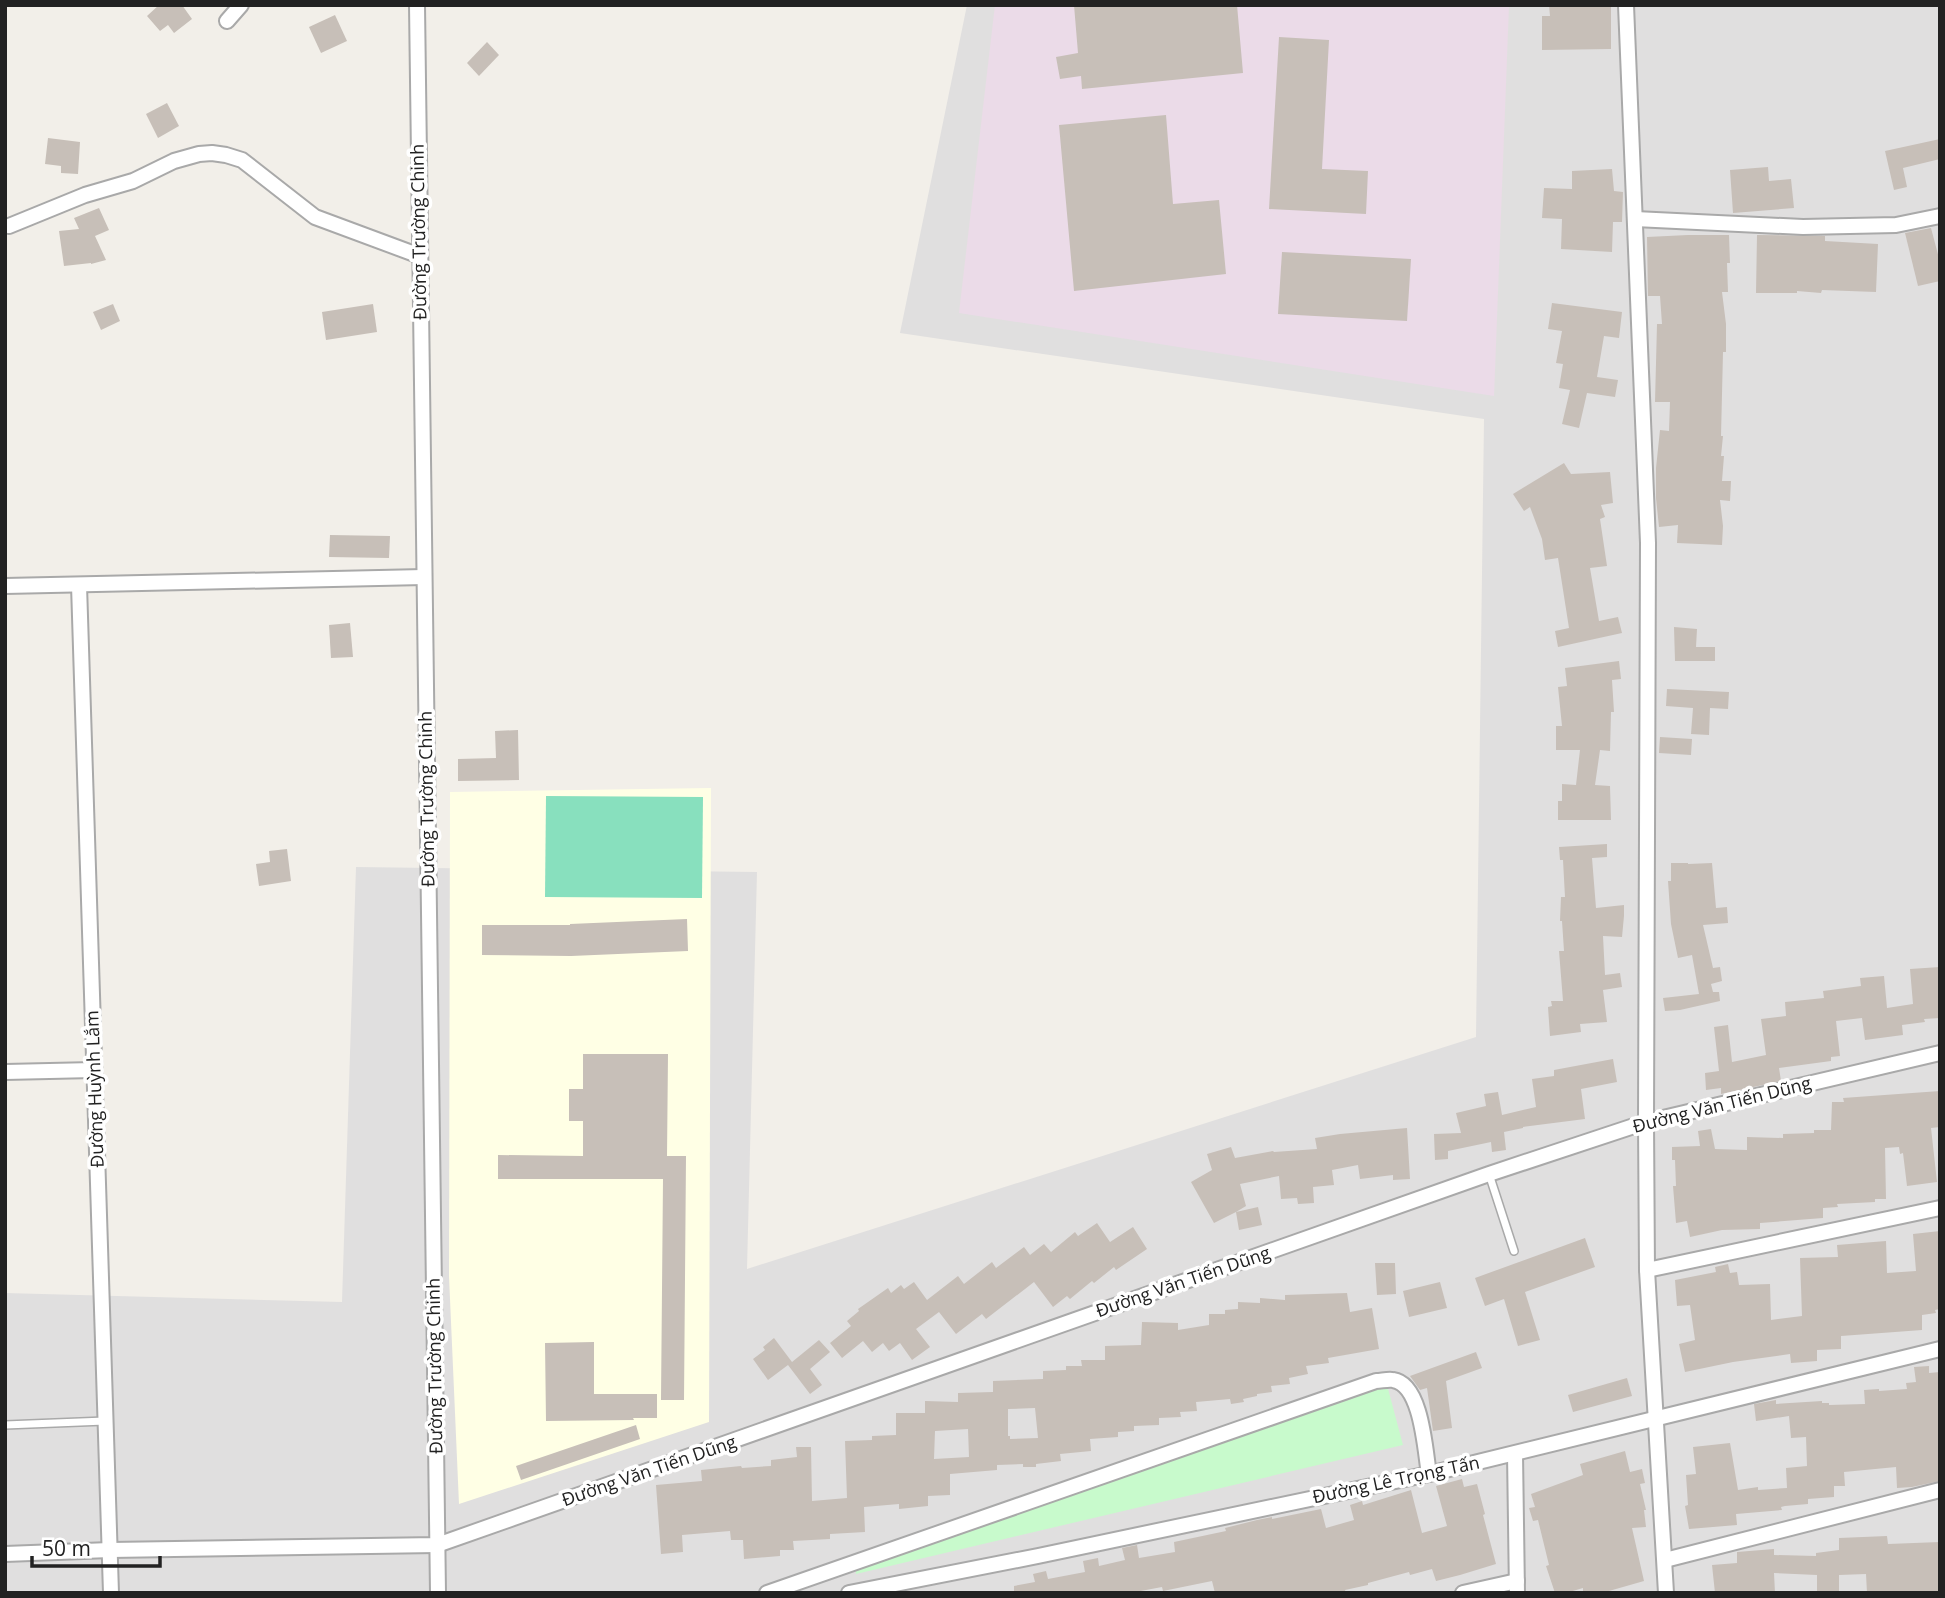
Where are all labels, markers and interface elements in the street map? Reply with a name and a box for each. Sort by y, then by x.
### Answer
street label: Đường Trường Chinh [404,144,432,320]
street label: Đường Trường Chinh [412,711,440,887]
street label: Đường Huỳnh Lắm [79,1010,109,1168]
street label: Đường Văn Tiến Dũng [1630,1070,1814,1138]
street label: Đường Văn Tiến Dũng [1092,1240,1273,1322]
street label: Đường Trường Chinh [420,1278,448,1454]
street label: Đường Văn Tiến Dũng [558,1429,739,1511]
street label: Đường Lê Trọng Tấn [1310,1450,1482,1508]
scale bar [32,1524,159,1568]
text: 50 m [42,1534,91,1562]

